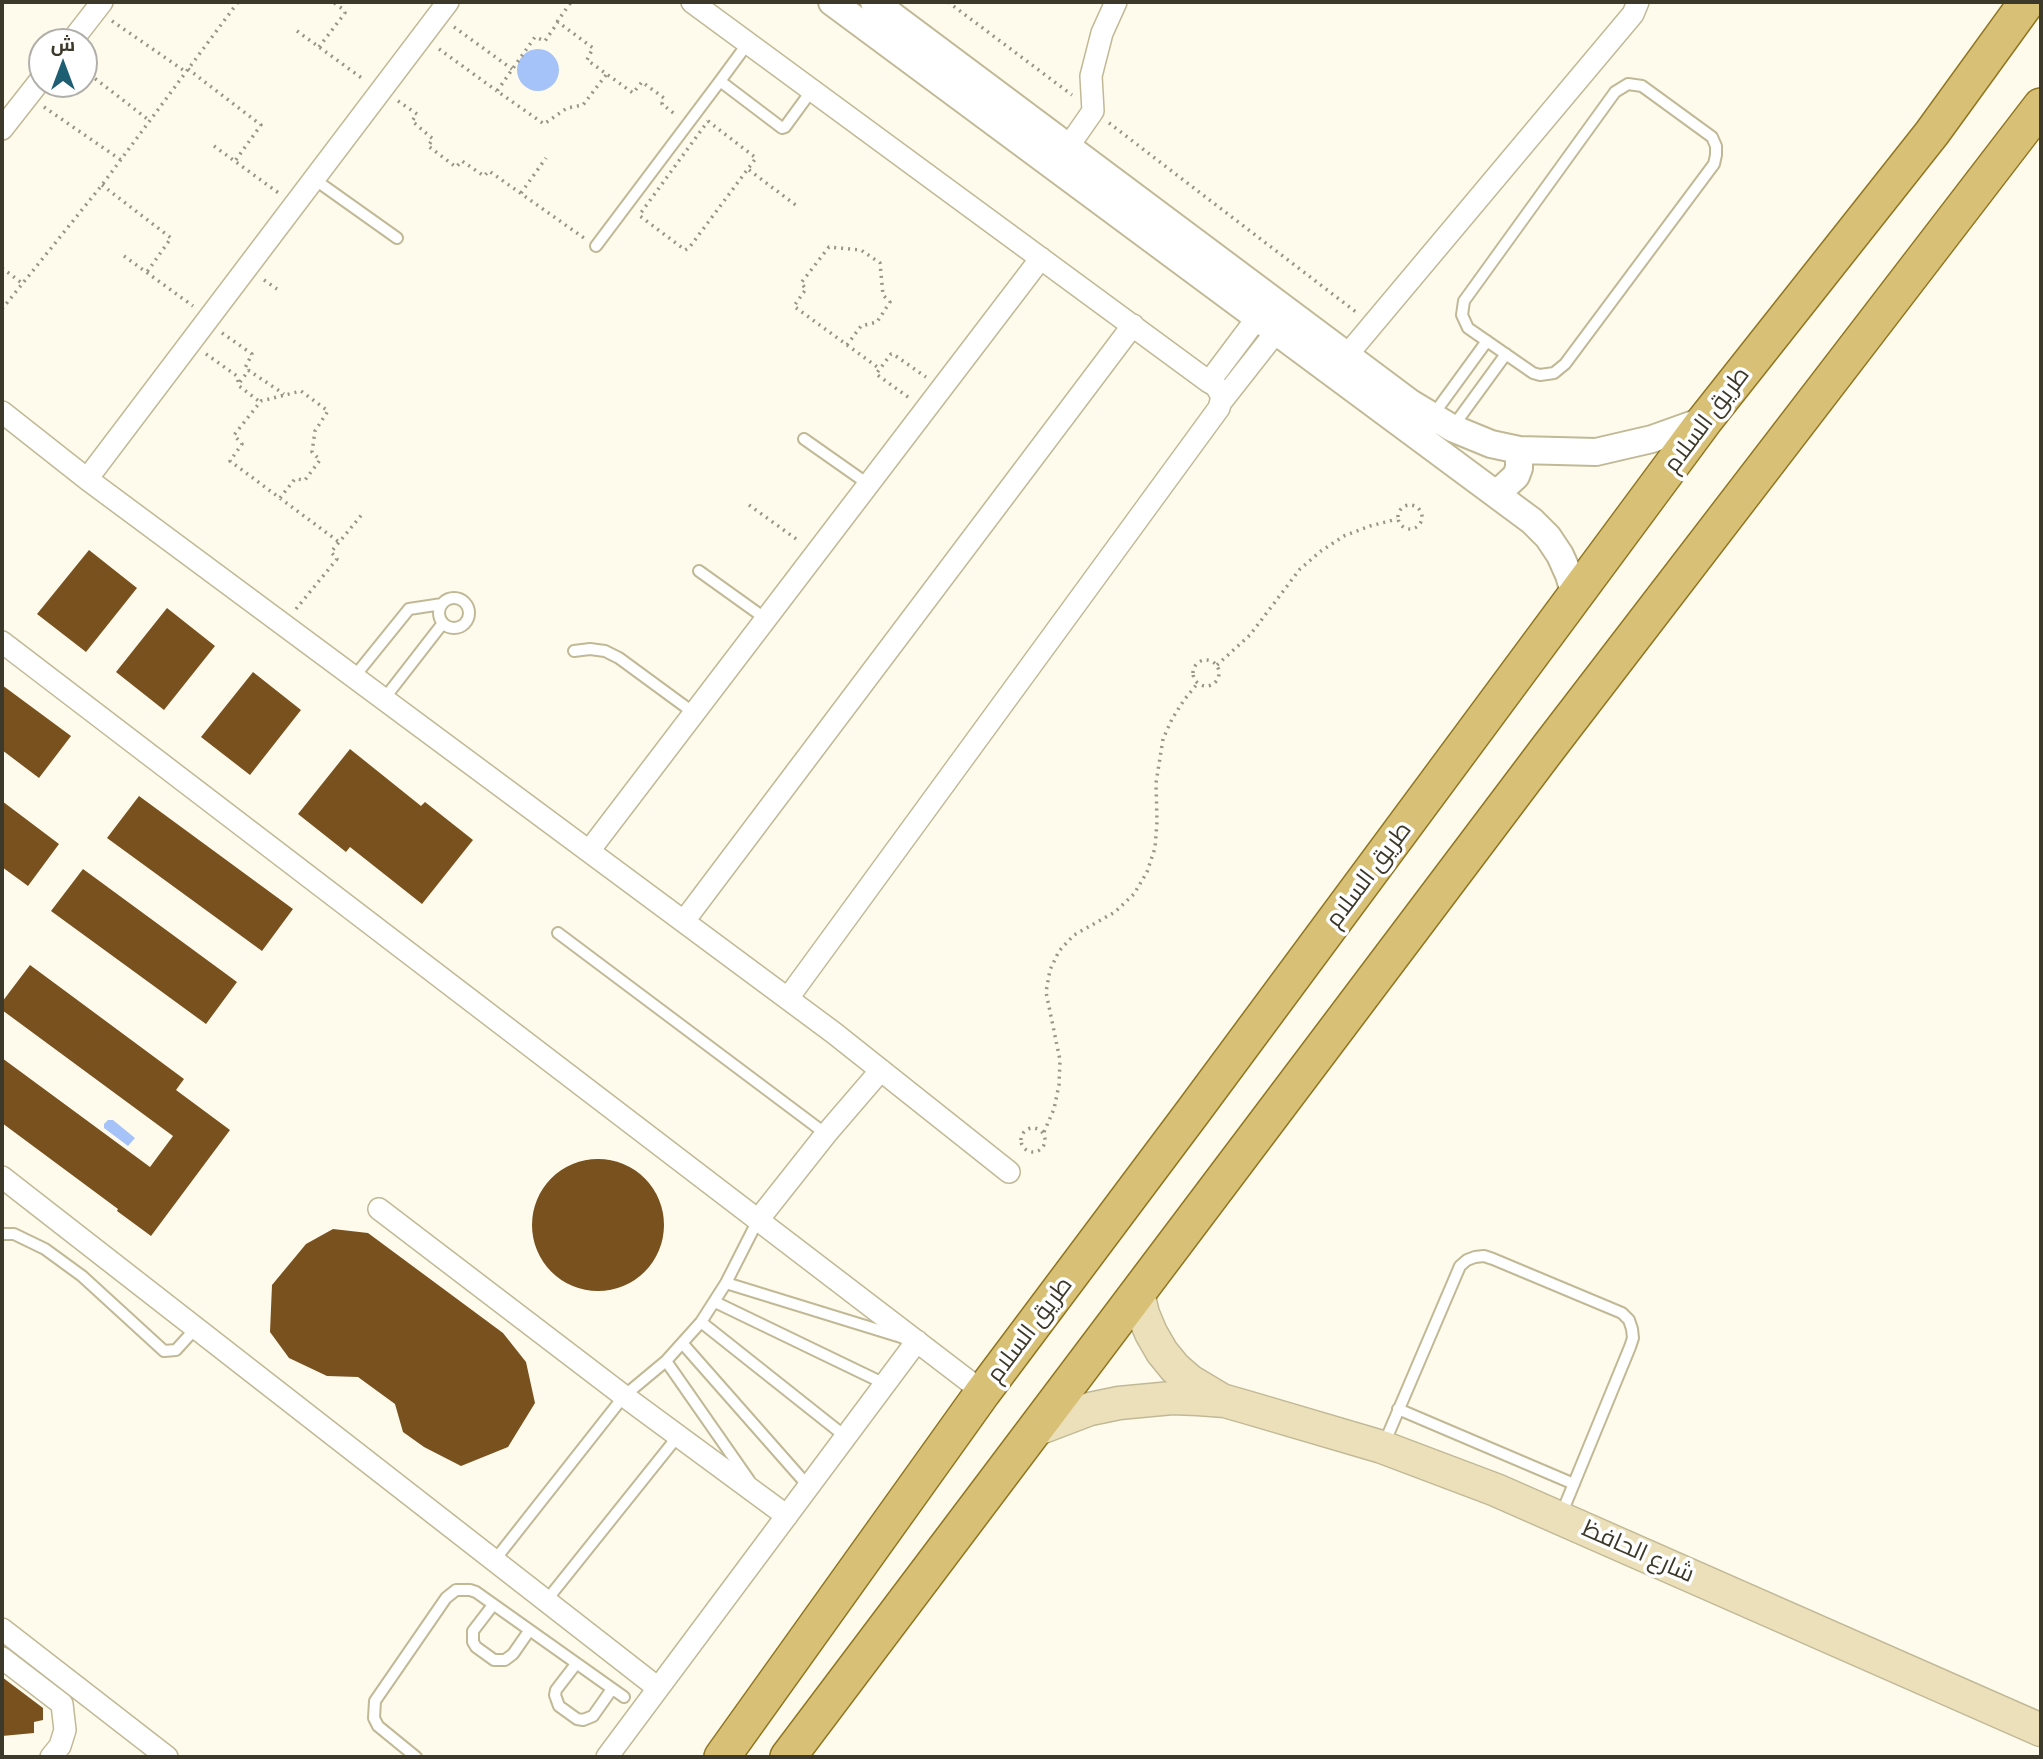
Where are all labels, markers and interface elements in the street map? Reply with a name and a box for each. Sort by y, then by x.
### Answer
north arrow [28,28,98,98]
text: ش [51,32,75,56]
street label: طريق السلام [1658,362,1756,478]
street label: طريق السلام [1320,817,1418,933]
street label: طريق السلام [981,1272,1079,1388]
street label: شارع الحافظ [1577,1514,1699,1590]

